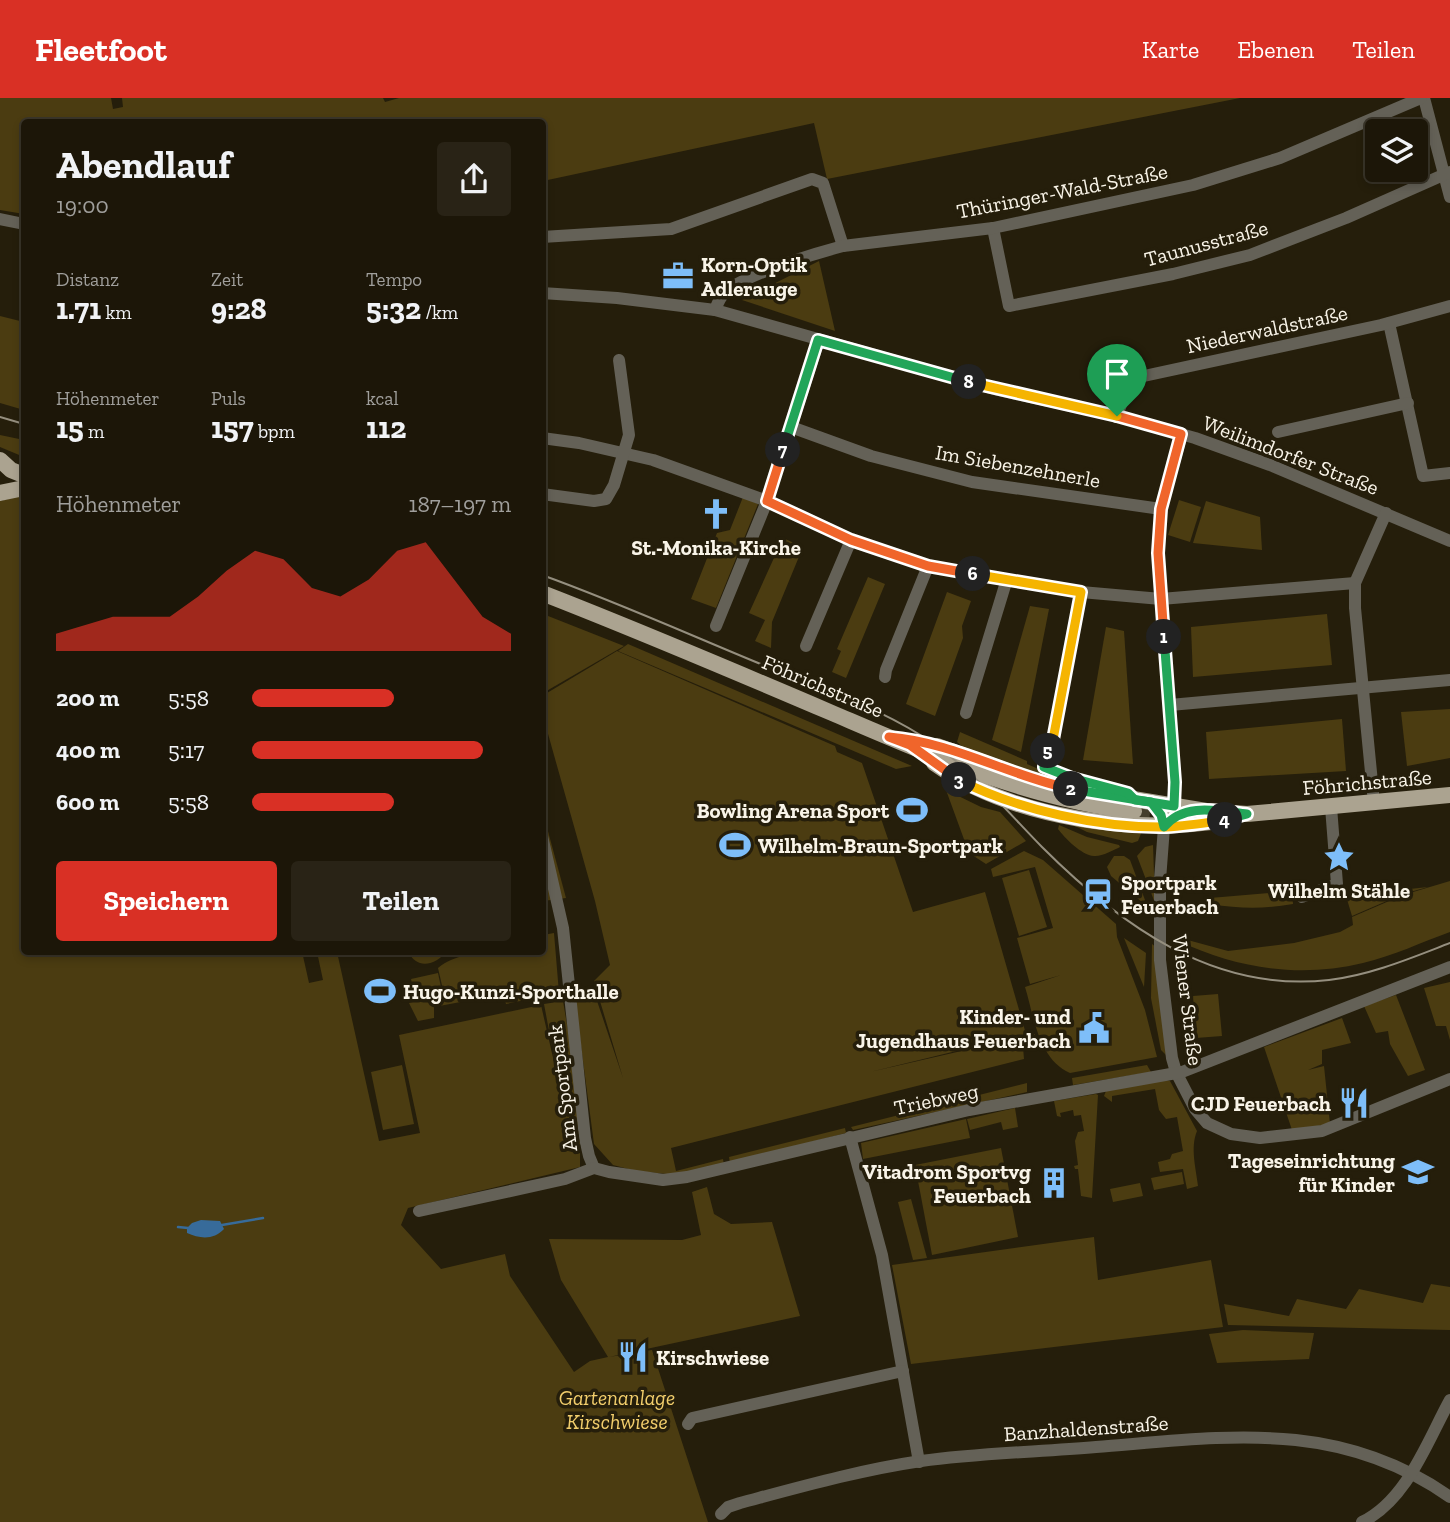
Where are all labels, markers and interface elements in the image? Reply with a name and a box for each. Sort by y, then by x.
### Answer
text: Fleetfoot [35,30,167,69]
text: Karte [1142,35,1199,64]
text: Ebenen [1237,35,1314,64]
text: Teilen [1352,35,1415,64]
map controls [1365,119,1428,182]
button: layers [1365,119,1428,182]
text: Abendlauf [56,142,231,188]
button: share [437,142,511,216]
street label: Thüringer-Wald-Straße [954,158,1170,224]
text: 19:00 [56,191,109,219]
street label: Taunusstraße [1141,214,1271,271]
place label: Korn-Optik Adlerauge [701,252,808,301]
office icon: Korn-Optik Adlerauge [661,259,695,293]
text: Distanz [56,268,119,291]
text: Zeit [211,268,243,291]
text: Tempo [366,268,422,291]
text: 1.71 [56,291,101,327]
text: 9:28 [211,291,267,327]
text: 5:32 [366,291,421,327]
street label: Niederwaldstraße [1184,300,1350,358]
text: km [101,301,132,324]
text: /km [421,301,458,324]
pin [1087,344,1147,416]
icon: arrive [1098,355,1136,393]
pin: 8 [951,364,986,400]
text: 8 [963,370,974,393]
text: Höhenmeter [56,387,159,410]
text: Puls [211,387,246,410]
text: kcal [366,387,399,410]
text: 15 [56,410,84,446]
text: 157 [211,410,254,446]
text: 112 [366,410,406,446]
street label: Weilimdorfer Straße [1200,410,1383,500]
text: m [84,420,105,443]
text: bpm [254,420,295,443]
pin: 7 [766,432,800,468]
text: 7 [778,438,787,461]
street label: Im Siebenzehnerle [934,439,1103,493]
text: Höhenmeter [56,490,181,518]
text: 187–197 m [409,490,511,518]
church icon: St.-Monika-Kirche [699,497,733,531]
place label: St.-Monika-Kirche [631,535,801,560]
pin: 6 [956,556,990,592]
text: 6 [967,562,978,585]
pin: 1 [1146,620,1182,654]
text: 1 [1160,625,1167,648]
street label: Föhrichstraße [759,649,888,723]
text: 200 m [56,684,119,712]
text: 5:58 [168,684,209,712]
pin: 5 [1030,734,1066,768]
text: 400 m [56,736,120,764]
text: 5:17 [168,736,204,764]
text: 5 [1043,739,1052,762]
pin: 3 [942,762,976,798]
street label: Föhrichstraße [1301,764,1433,800]
text: 3 [953,768,964,791]
pin: 2 [1054,772,1088,806]
text: 2 [1065,777,1076,800]
text: 600 m [56,788,119,816]
text: 5:58 [168,788,209,816]
sports icon: Bowling Arena Sport [895,793,929,827]
place label: Bowling Arena Sport [696,798,890,823]
pin: 4 [1208,802,1242,838]
text: 4 [1219,808,1230,831]
sports icon: Wilhelm-Braun-Sportpark [718,828,752,862]
place label: Wilhelm-Braun-Sportpark [758,833,1004,858]
place icon: Wilhelm Stähle [1322,840,1356,874]
button: Speichern [56,861,277,941]
button: Teilen [291,861,511,941]
place label: Sportpark Feuerbach [1121,870,1219,919]
station icon: Sportpark Feuerbach [1081,877,1115,911]
place label: Wilhelm Stähle [1268,878,1410,903]
street label: Wiener Straße [1168,933,1208,1067]
sports icon: Hugo-Kunzi-Sporthalle [363,974,397,1008]
place label: Hugo-Kunzi-Sporthalle [403,979,619,1004]
place label: Kinder- und Jugendhaus Feuerbach [856,1004,1071,1053]
public building icon: Kinder- und Jugendhaus Feuerbach [1077,1011,1111,1045]
street label: Am Sportpark [542,1023,582,1153]
street label: Triebweg [892,1078,981,1120]
restaurant icon: CJD Feuerbach [1337,1086,1371,1120]
place label: CJD Feuerbach [1191,1091,1331,1116]
place label: Tageseinrichtung für Kinder [1228,1148,1395,1197]
school or university icon: Tageseinrichtung für Kinder [1401,1155,1435,1189]
place label: Vitadrom Sportvg Feuerbach [863,1159,1031,1208]
building icon: Vitadrom Sportvg Feuerbach [1037,1166,1071,1200]
restaurant icon: Kirschwiese [616,1340,650,1374]
place label: Kirschwiese [656,1345,769,1370]
park label: Gartenanlage Kirschwiese [559,1385,675,1434]
street label: Banzhaldenstraße [1003,1410,1169,1446]

